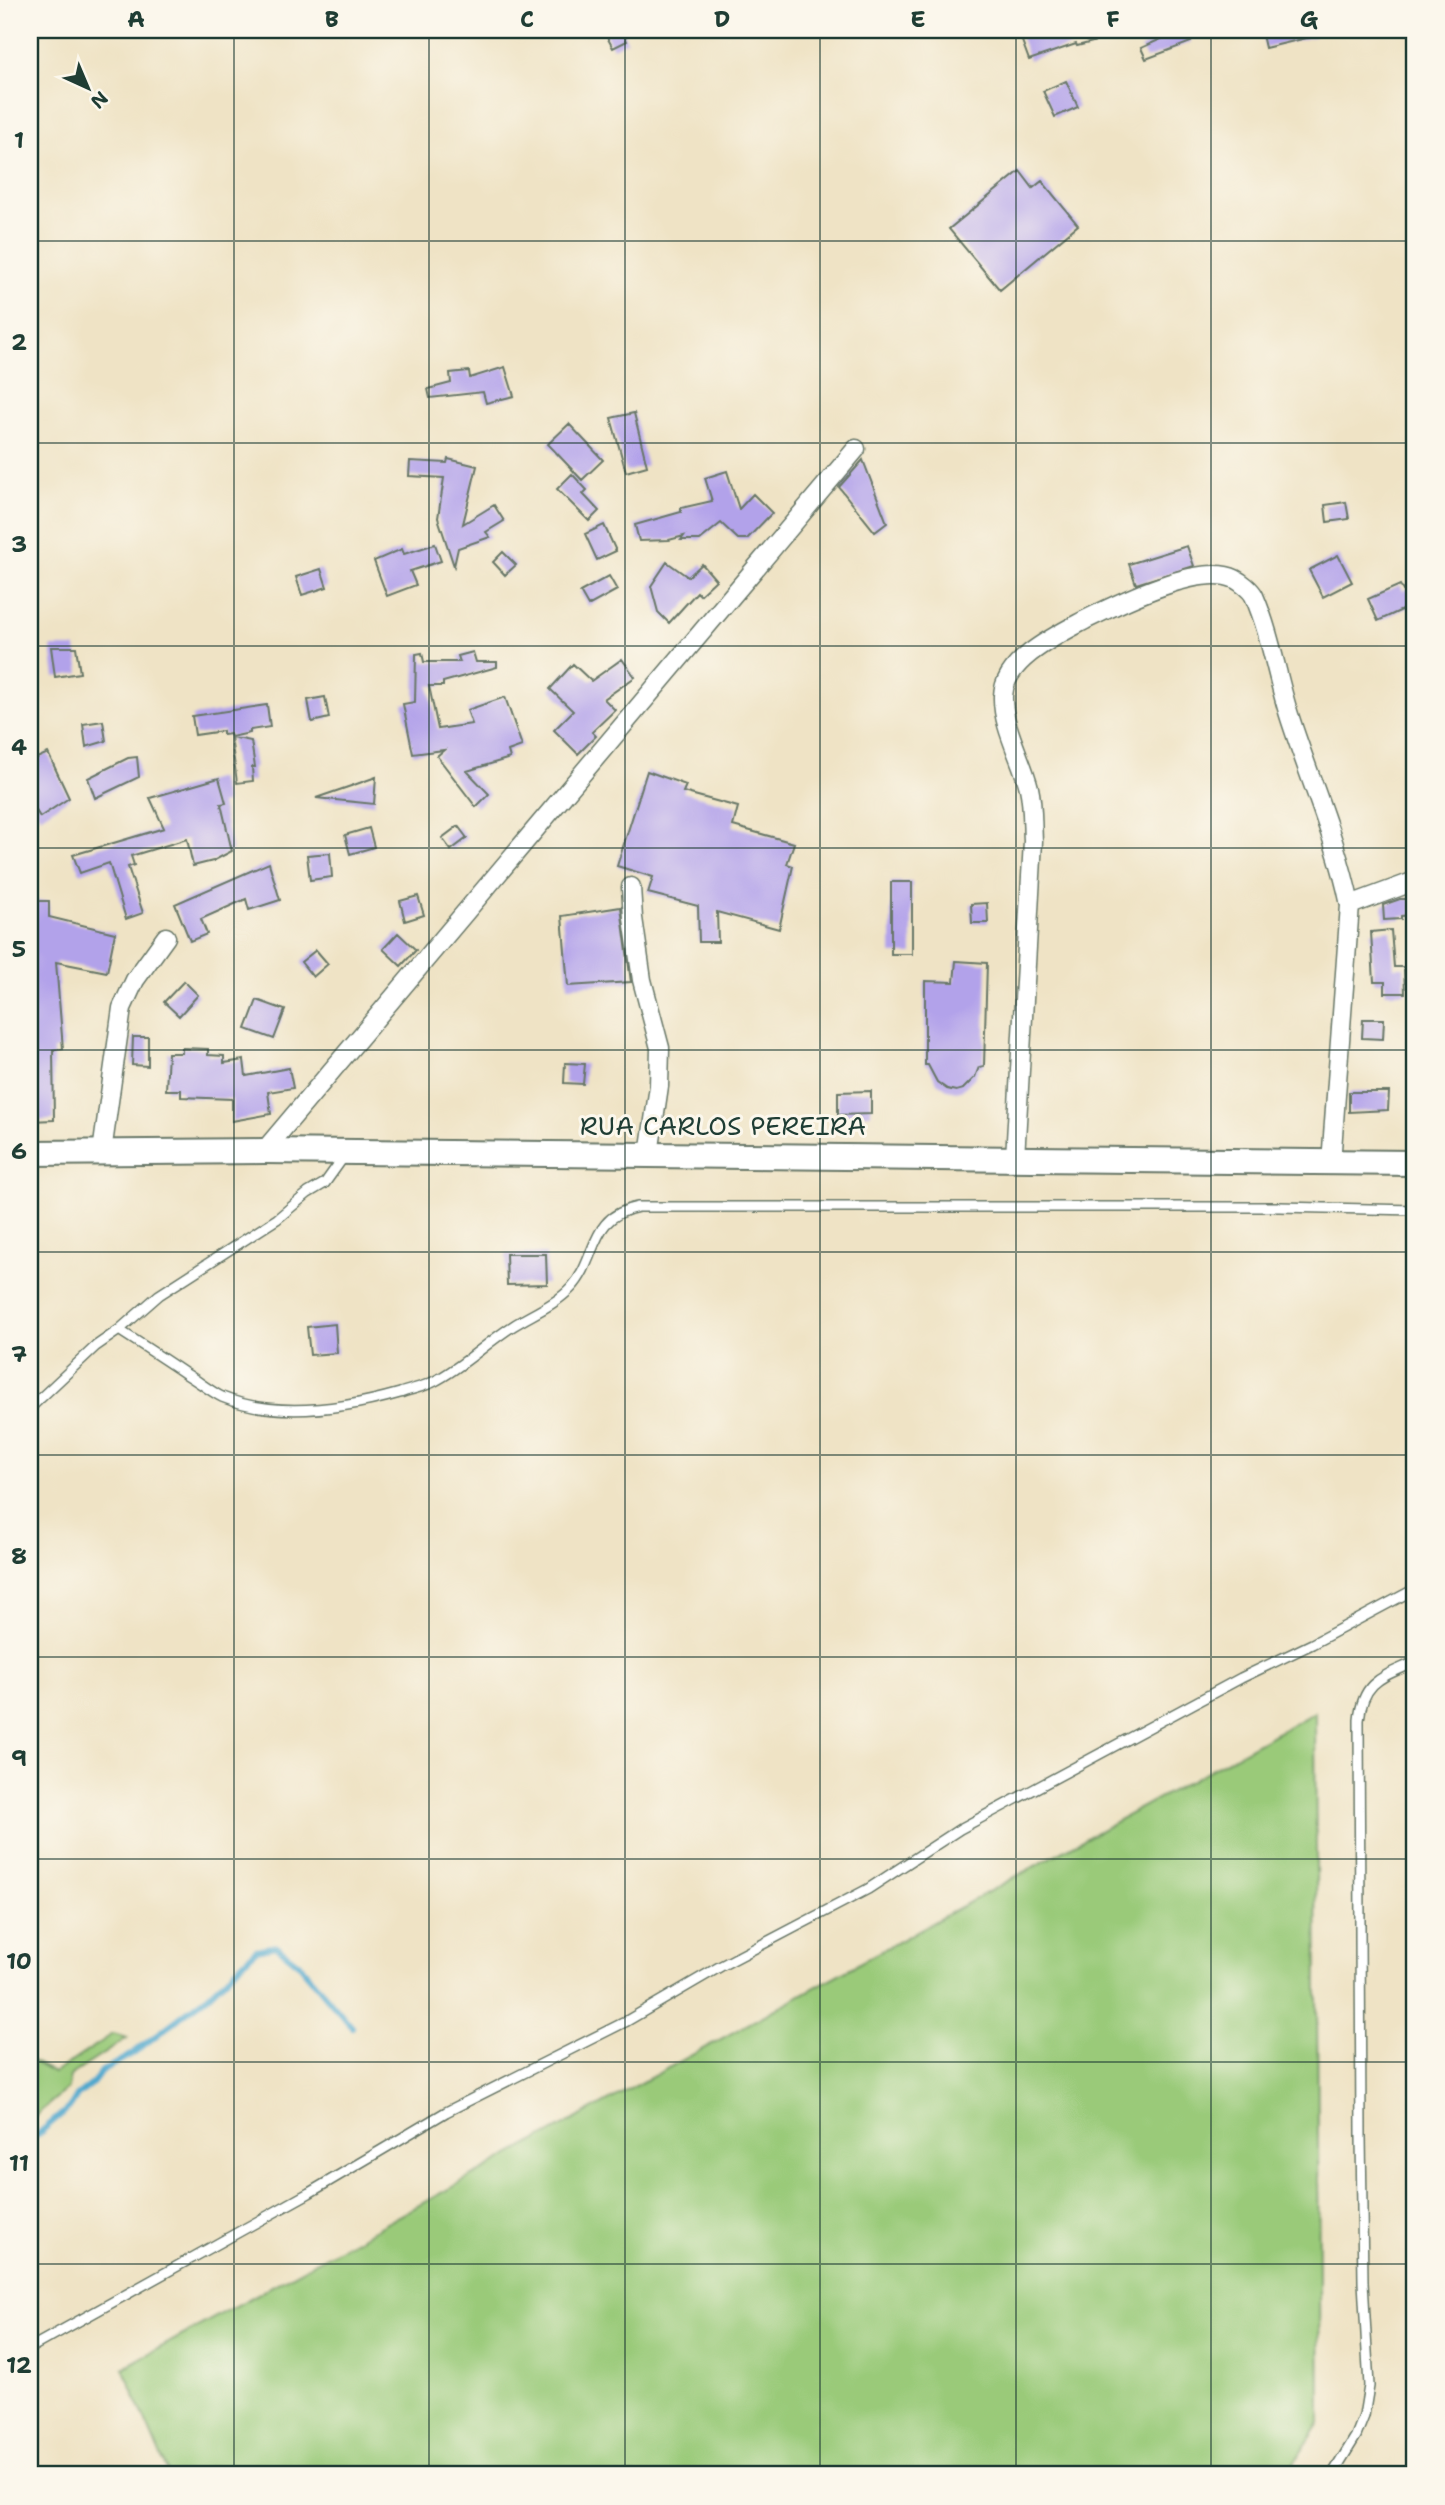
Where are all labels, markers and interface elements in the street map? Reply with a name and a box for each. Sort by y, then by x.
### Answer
text: A [127,4,145,34]
text: B [325,4,339,34]
text: C [520,4,534,34]
text: D [714,4,730,34]
text: E [910,4,926,34]
text: F [1106,4,1120,34]
text: G [1300,4,1319,34]
north arrow [52,52,122,122]
text: N [85,86,114,114]
text: 1 [14,125,24,155]
text: 2 [11,327,27,357]
text: 3 [11,529,27,559]
text: 4 [11,732,27,762]
text: 5 [12,934,26,964]
street label: RUA CARLOS PEREIRA [580,1108,866,1143]
text: 6 [11,1136,27,1166]
text: 7 [11,1339,27,1369]
text: 8 [11,1541,27,1571]
text: 9 [11,1743,27,1773]
text: 10 [6,1946,32,1976]
text: 11 [9,2148,29,2178]
text: 12 [6,2350,32,2380]

